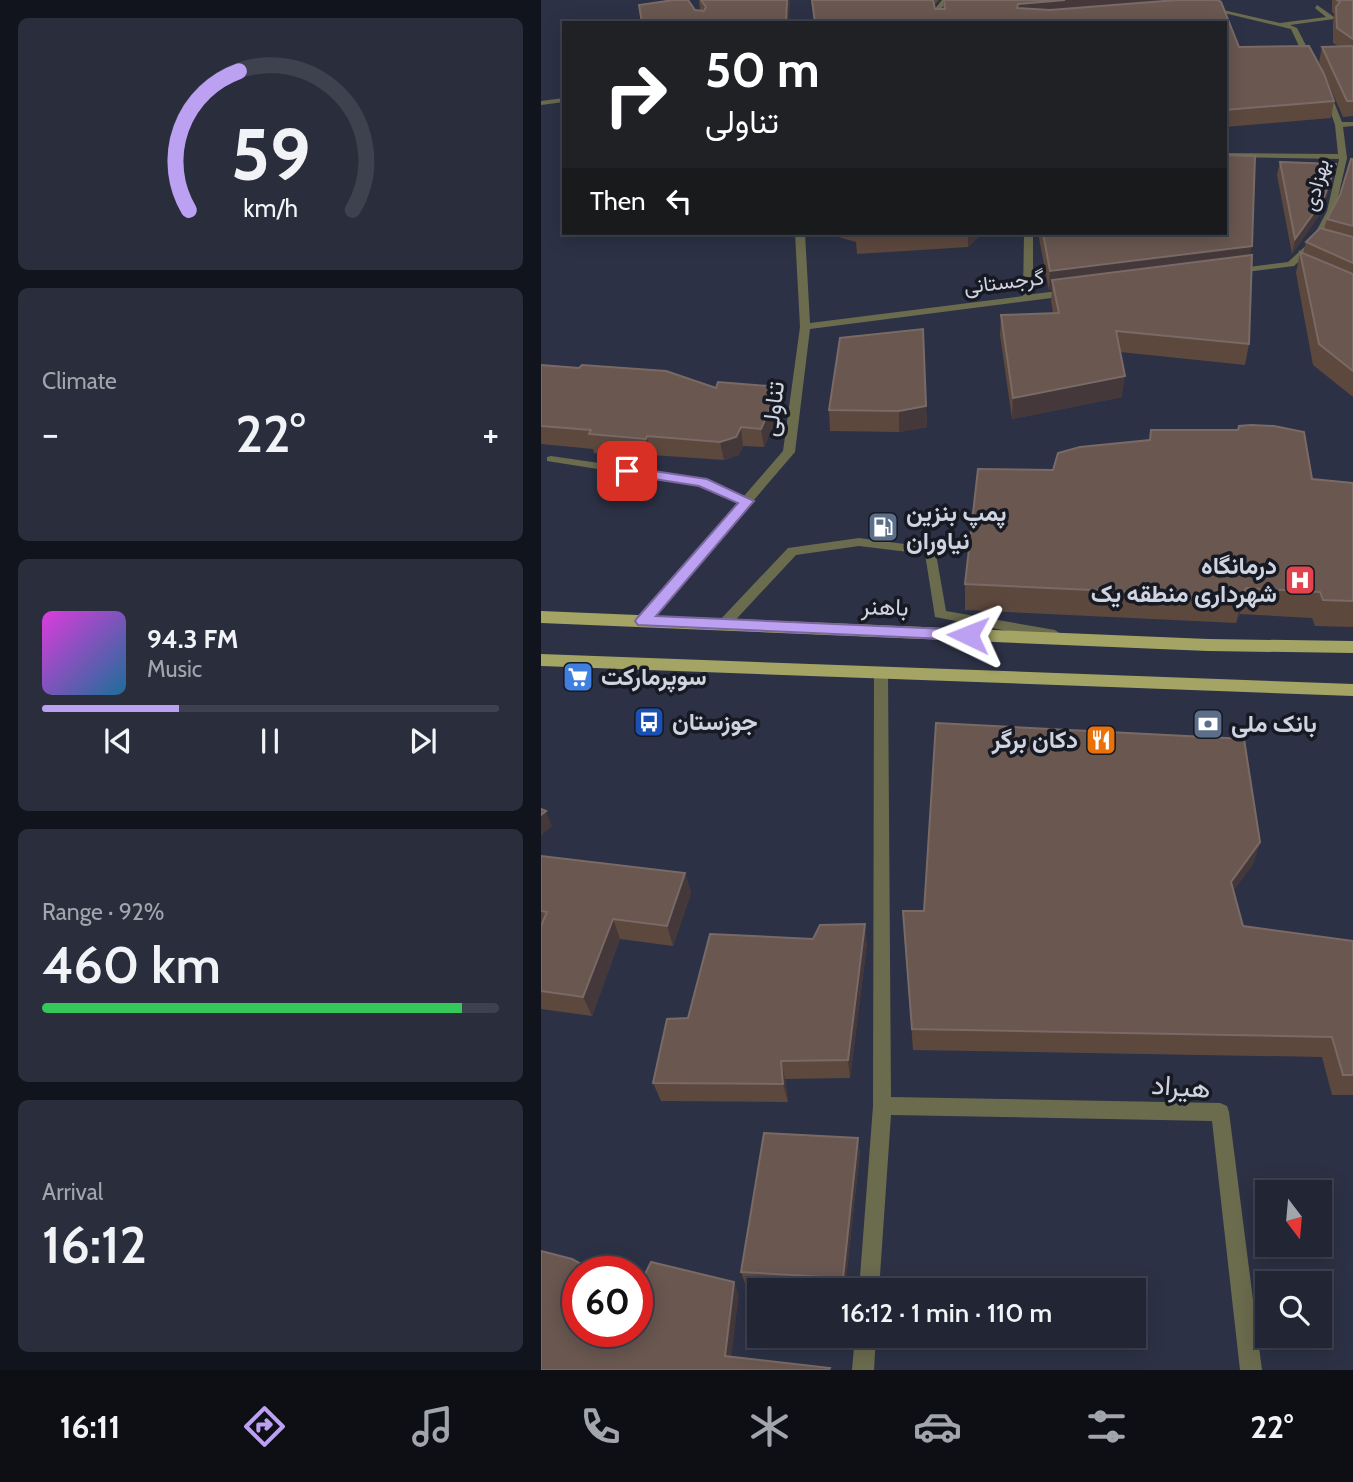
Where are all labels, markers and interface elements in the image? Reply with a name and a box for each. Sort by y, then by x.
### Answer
text: 50 m [705,40,820,99]
icon: right [590,49,681,140]
text: تناولی [705,102,779,141]
text: 59 [230,111,311,199]
street label: بهزادی [1297,156,1335,214]
icon: left [660,182,698,220]
text: Then [590,185,646,217]
text: km/h [243,193,298,223]
street label: گرجستانی [962,264,1046,300]
text: Climate [42,367,117,395]
street label: تناولی [755,380,791,438]
text: 22° [236,402,305,465]
text: − [42,410,59,457]
text: + [482,410,499,457]
pin [597,441,657,501]
icon: arrive [608,452,646,490]
place label: پمپ بنزین نیاوران [906,498,1006,556]
fuel station icon: پمپ بنزین نیاوران [866,510,900,544]
place label: درمانگاه شهرداری منطقه یک [1091,551,1277,609]
hospital icon: درمانگاه شهرداری منطقه یک [1283,563,1317,597]
street label: باهنر [860,591,909,623]
position arrow [931,598,1005,672]
text: 94.3 FM [147,623,238,655]
text: Music [147,655,202,683]
supermarket icon: سوپرمارکت [561,660,595,694]
place label: سوپرمارکت [601,662,707,693]
bus stop icon: جوزستان [632,705,666,739]
place label: جوزستان [672,707,758,737]
bank icon: بانک ملی [1191,707,1225,741]
place label: بانک ملی [1231,709,1317,738]
icon: previous [99,722,137,760]
icon: pause [251,722,289,760]
icon: next [404,722,442,760]
restaurant icon: دکان برگر [1084,723,1118,757]
place label: دکان برگر [991,725,1078,755]
text: Range · 92% [42,898,165,926]
text: 460 km [42,933,221,996]
street label: هیراد [1150,1067,1212,1106]
text: Arrival [42,1178,103,1206]
north arrow [1255,1180,1332,1256]
map controls [1255,1180,1332,1348]
text: 16:12 [42,1213,147,1276]
speed limit sign: 60 [562,1256,653,1347]
button: search [1255,1271,1332,1348]
text: 16:12 · 1 min · 110 m [841,1297,1052,1329]
icon: directions [240,1402,289,1451]
icon: music [408,1402,457,1451]
icon: phone [576,1402,625,1451]
icon: climate [745,1402,794,1451]
icon: car [913,1402,962,1451]
icon: filters [1082,1402,1131,1451]
text: 16:11 [60,1407,120,1446]
text: 22° [1250,1407,1293,1446]

